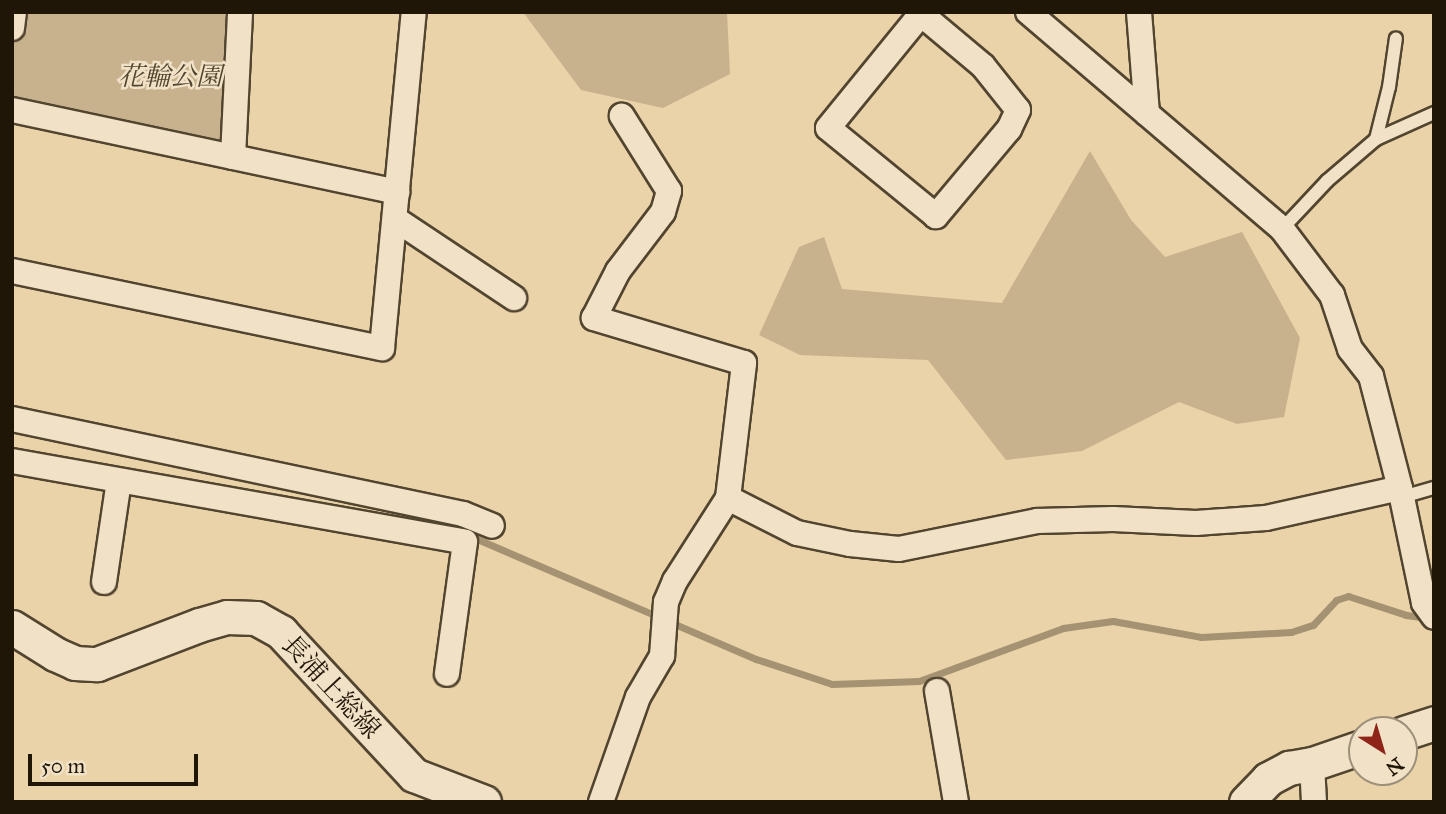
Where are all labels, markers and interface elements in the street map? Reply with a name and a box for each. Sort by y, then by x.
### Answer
park label: 花輪公園 [118,61,222,93]
street label: 長浦上総線 [275,629,387,745]
north arrow [1348,716,1418,786]
scale bar [32,740,201,784]
text: 50 m [41,753,85,779]
text: N [1381,753,1408,781]

